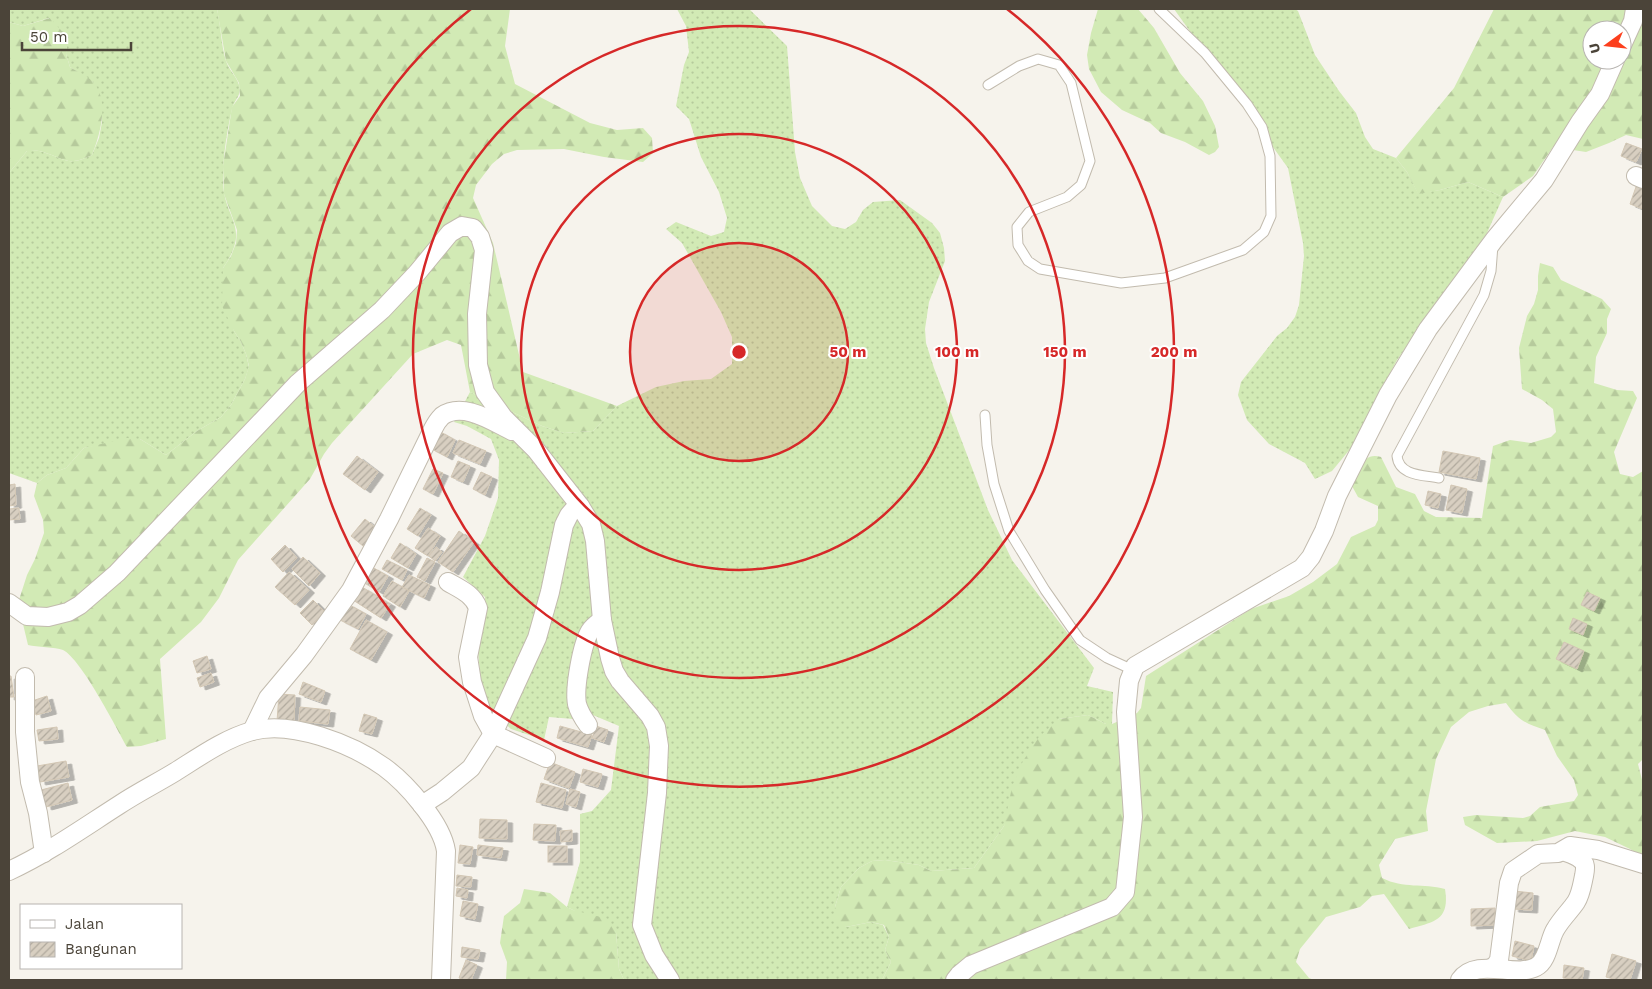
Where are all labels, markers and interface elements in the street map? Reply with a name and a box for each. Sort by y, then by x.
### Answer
scale bar [22,20,131,52]
north arrow [1582,20,1632,70]
text: 50 m [30,28,67,46]
text: U [1585,41,1603,55]
centre of rings [730,343,748,361]
text: 50 m [830,343,866,361]
text: 100 m [935,343,979,361]
text: 150 m [1043,343,1087,361]
text: 200 m [1151,343,1197,361]
legend [20,904,182,969]
text: Jalan [65,915,104,933]
text: Bangunan [65,940,137,958]

